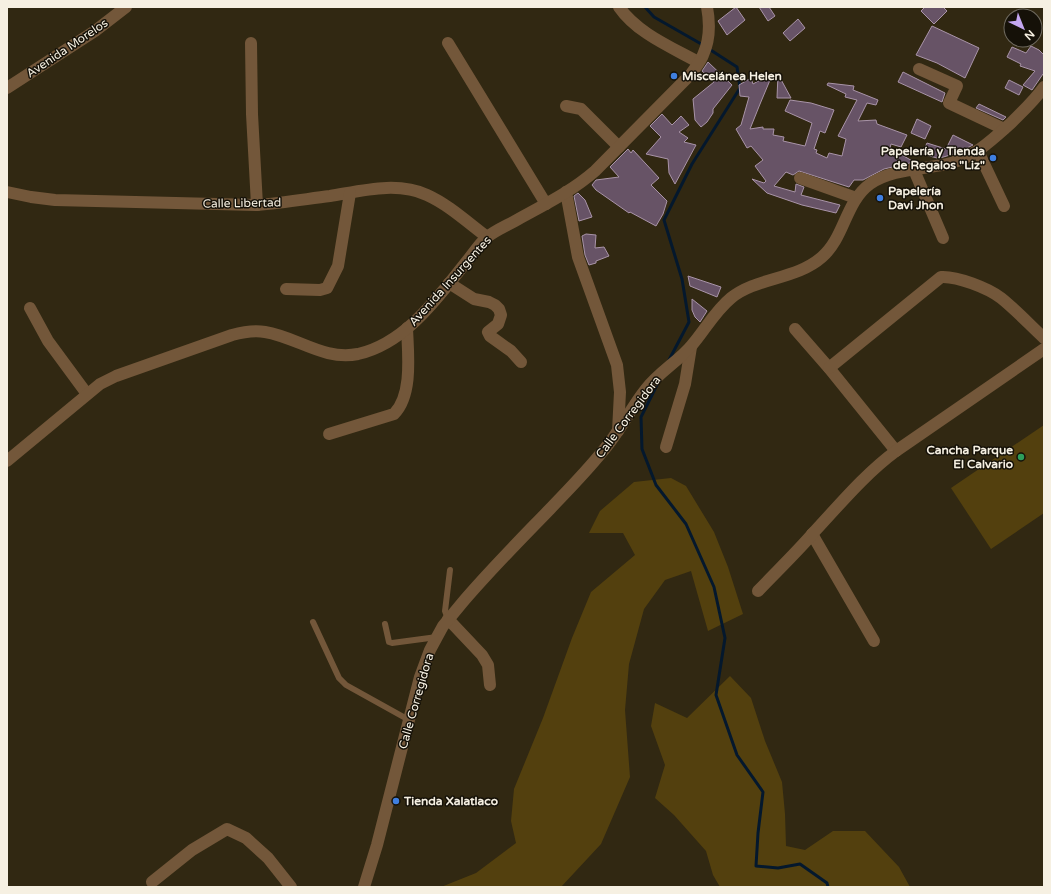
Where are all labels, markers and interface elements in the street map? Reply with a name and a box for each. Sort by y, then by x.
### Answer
north arrow [1003,8,1043,48]
street label: Avenida Morelos [24,15,111,80]
text: N [1022,27,1037,43]
place label: Miscelánea Helen [682,69,782,83]
marker: Miscelánea Helen [669,71,679,81]
place label: Papelería y Tienda de Regalos "Liz" [881,144,985,173]
marker: Papelería y Tienda de Regalos "Liz" [988,153,998,163]
place label: Papelería Davi Jhon [888,184,944,212]
marker: Papelería Davi Jhon [875,193,885,203]
street label: Calle Libertad [203,195,281,211]
street label: Avenida Insurgentes [406,233,494,329]
street label: Calle Corregidora [593,373,663,461]
place label: Cancha Parque El Calvario [926,443,1013,471]
marker: Cancha Parque El Calvario [1016,452,1026,462]
street label: Calle Corregidora [396,651,436,751]
place label: Tienda Xalatlaco [403,794,498,808]
marker: Tienda Xalatlaco [391,796,401,806]

